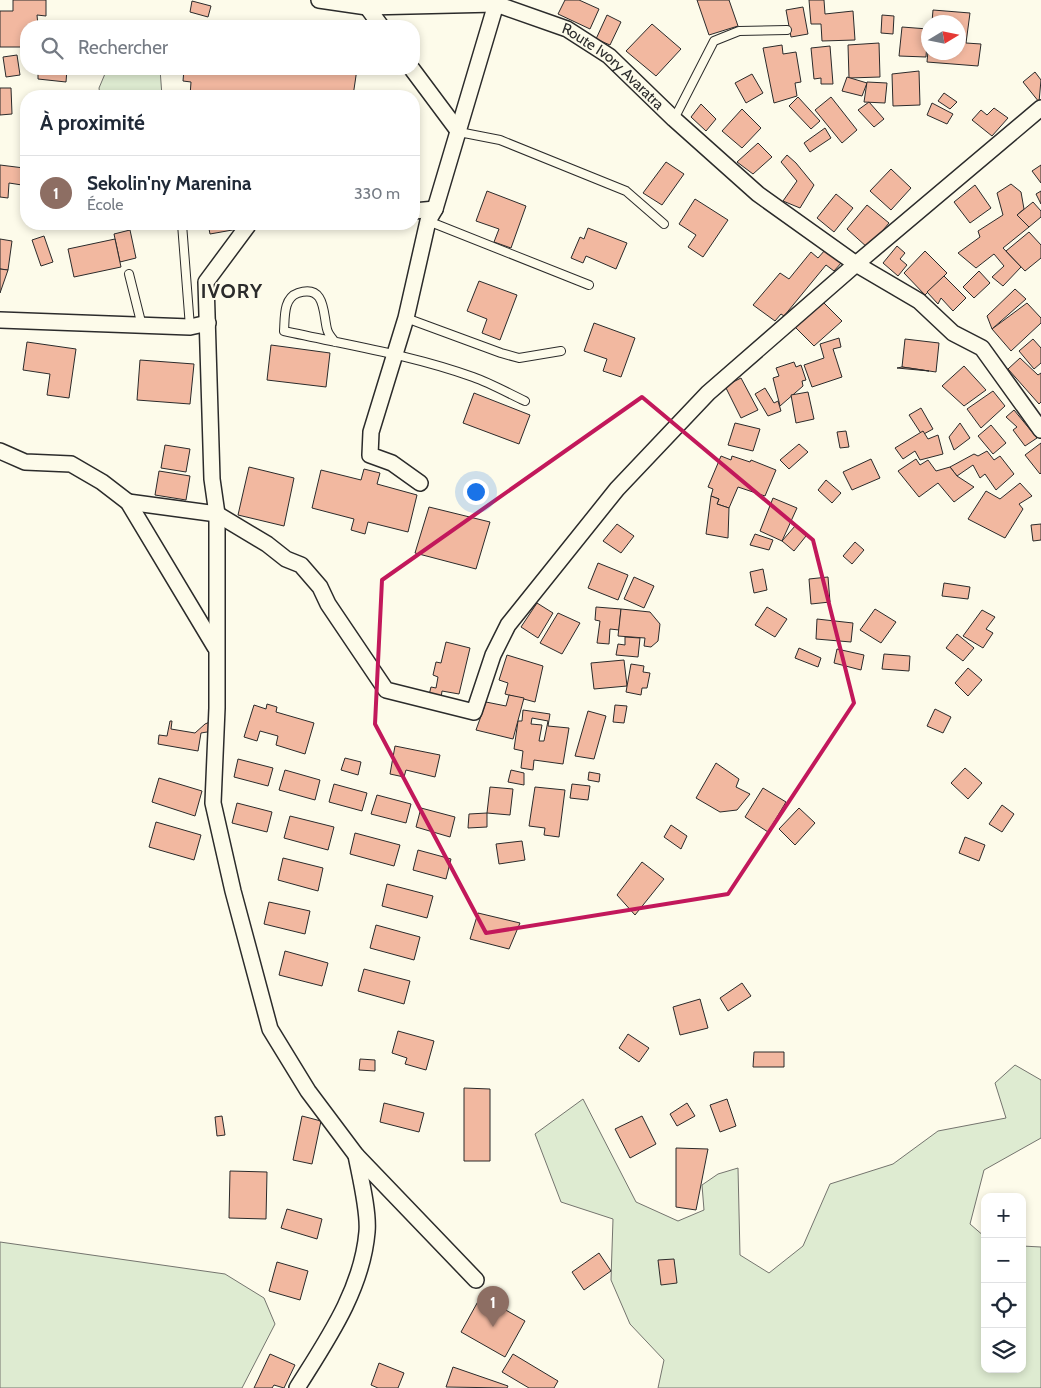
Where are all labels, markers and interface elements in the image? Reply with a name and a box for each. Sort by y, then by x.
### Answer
north arrow [921,15,966,60]
street label: Route Ivory Avaratra [560,19,668,114]
search box [20,20,420,75]
icon: search [38,34,66,62]
text: Rechercher [78,36,168,59]
text: À proximité [40,110,145,135]
text: Sekolin'ny Marenina [87,172,251,195]
text: 1 [53,184,59,203]
text: 330 m [354,184,400,203]
text: École [87,195,123,214]
district label: IVORY [201,279,263,303]
your location [463,479,489,505]
map controls [981,1193,1026,1373]
button: + [981,1193,1026,1238]
button: − [981,1238,1026,1283]
button: locate [981,1283,1026,1328]
pin: 1 [477,1286,509,1327]
button: layers [981,1328,1026,1373]

